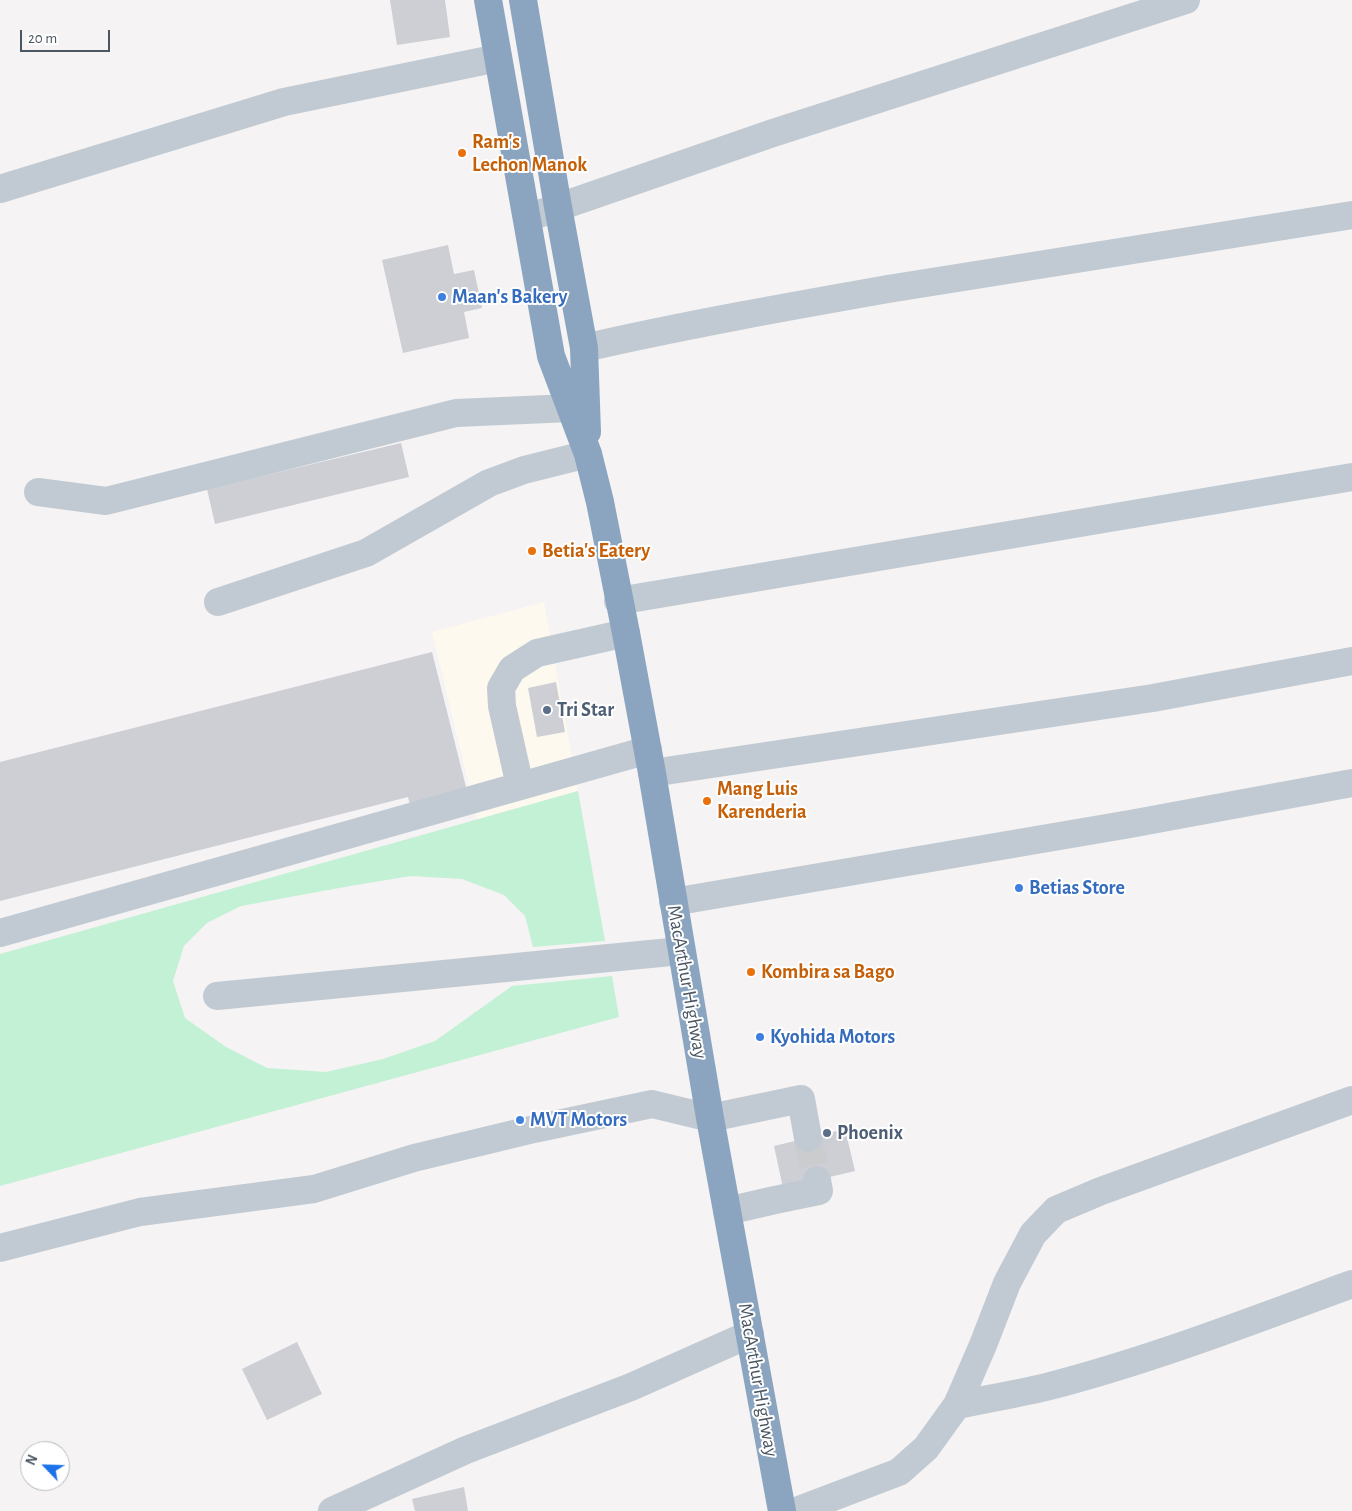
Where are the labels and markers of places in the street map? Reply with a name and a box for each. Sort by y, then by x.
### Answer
place label: Ram's Lechon Manok [472,130,587,177]
marker: Ram's Lechon Manok [456,147,468,159]
place label: Maan's Bakery [452,285,567,309]
marker: Maan's Bakery [436,291,448,303]
place label: Betia's Eatery [542,539,650,563]
marker: Betia's Eatery [526,545,538,557]
place label: Tri Star [557,698,614,722]
marker: Tri Star [541,704,553,716]
place label: Mang Luis Karenderia [717,777,807,824]
marker: Mang Luis Karenderia [701,795,713,807]
place label: Betias Store [1029,876,1125,900]
marker: Betias Store [1013,882,1025,894]
place label: Kombira sa Bago [761,960,895,984]
marker: Kombira sa Bago [745,966,757,978]
place label: Kyohida Motors [770,1025,895,1049]
marker: Kyohida Motors [754,1031,766,1043]
place label: MVT Motors [530,1108,627,1132]
marker: MVT Motors [514,1114,526,1126]
place label: Phoenix [837,1121,903,1145]
marker: Phoenix [821,1127,833,1139]

